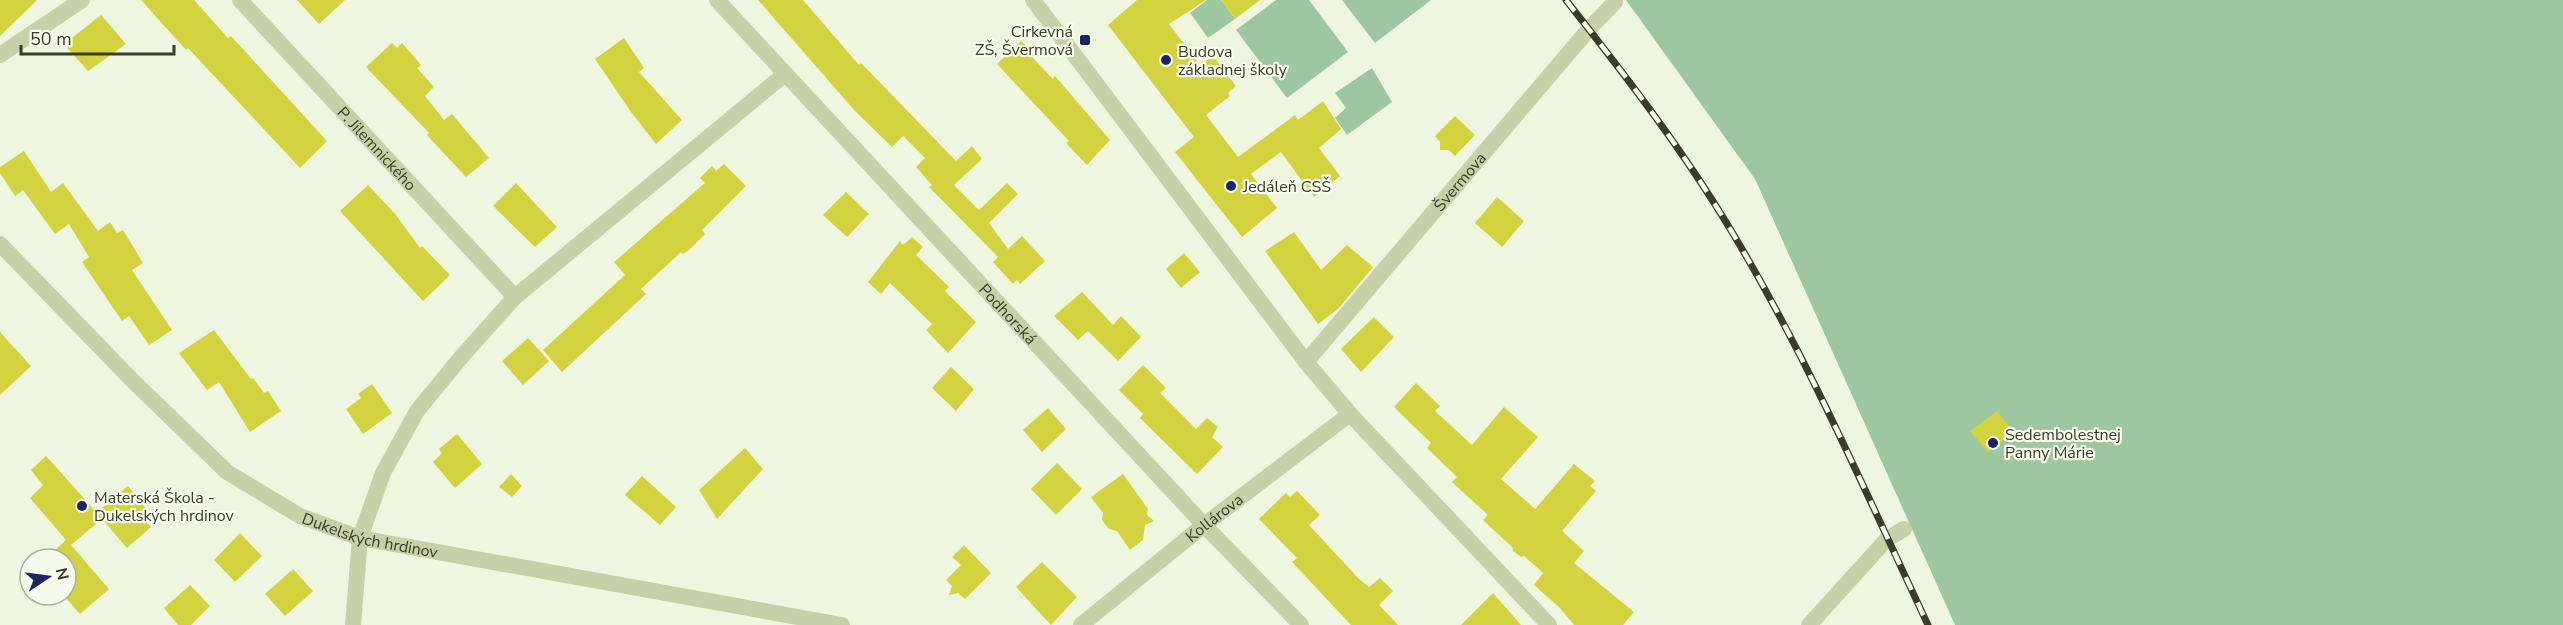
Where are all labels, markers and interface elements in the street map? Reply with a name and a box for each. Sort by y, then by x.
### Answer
scale bar [21,18,174,56]
place label: Cirkevná ZŠ, Švermová [975,21,1073,61]
text: 50 m [30,27,72,51]
marker: Cirkevná ZŠ, Švermová [1078,33,1092,47]
place label: Budova základnej školy [1178,41,1288,81]
marker: Budova základnej školy [1159,53,1173,67]
street label: P. Jilemnického [332,102,421,196]
street label: Švermova [1429,148,1492,216]
place label: Jedáleň CSŠ [1242,176,1331,198]
marker: Jedáleň CSŠ [1224,179,1238,193]
street label: Podhorská [974,279,1041,350]
place label: Sedembolestnej Panny Márie [2005,424,2121,464]
marker: Sedembolestnej Panny Márie [1986,436,2000,450]
place label: Materská Škola - Dukelských hrdinov [94,487,235,527]
street label: Kollárova [1181,489,1248,548]
marker: Materská Škola - Dukelských hrdinov [75,499,89,513]
street label: Dukelských hrdinov [299,508,440,564]
north arrow [18,547,78,607]
text: N [50,566,74,582]

